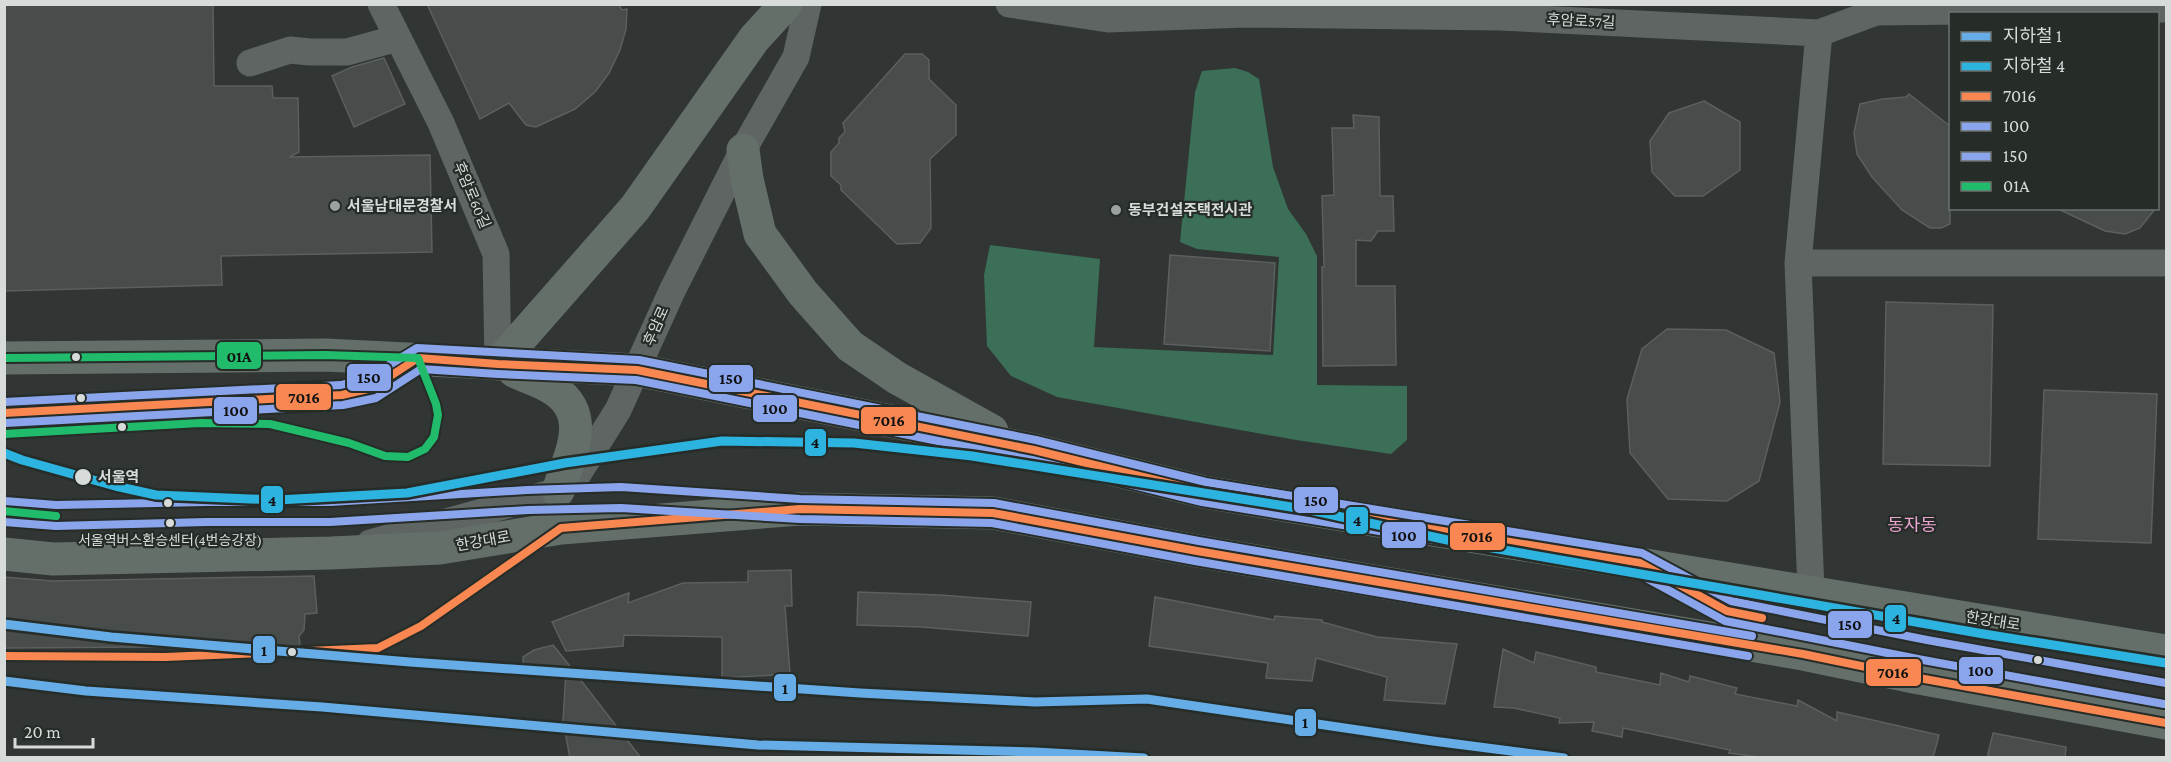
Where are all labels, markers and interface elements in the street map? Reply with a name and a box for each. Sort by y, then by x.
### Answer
street label: 후암로57길 [1546,11,1616,31]
legend [1949,12,2159,210]
text: 지하철 1 [2003,26,2062,46]
text: 지하철 4 [2003,56,2065,76]
text: 7016 [2003,86,2036,106]
text: 100 [2003,116,2029,136]
text: 150 [2003,146,2028,166]
street label: 후암로60길 [451,159,493,231]
text: 01A [2003,176,2030,196]
place label: 서울남대문경찰서 [347,198,457,214]
marker: 서울남대문경찰서 [328,199,342,213]
place label: 동부건설주택전시관 [1128,202,1252,218]
marker: 동부건설주택전시관 [1109,203,1123,217]
street label: 후암로 [640,304,672,348]
line badge: 01A [216,341,262,370]
text: 01A [226,348,252,365]
unlabelled marker [70,351,82,363]
line badge: 150 [346,363,392,392]
line badge: 150 [708,364,754,393]
text: 150 [357,369,381,386]
text: 150 [719,370,743,387]
line badge: 7016 [275,383,332,411]
text: 7016 [288,389,320,406]
unlabelled marker [75,392,87,404]
line badge: 100 [752,394,798,423]
line badge: 100 [213,396,258,425]
text: 100 [762,400,788,417]
text: 100 [223,402,249,419]
line badge: 7016 [860,406,917,435]
text: 7016 [873,412,905,429]
unlabelled marker [116,421,128,433]
line badge: 4 [804,428,827,457]
text: 4 [811,434,820,451]
marker: 서울역 [73,467,93,487]
place label: 서울역 [98,469,139,485]
line badge: 4 [260,485,284,514]
line badge: 150 [1293,486,1339,514]
text: 4 [268,492,277,509]
text: 150 [1304,492,1328,509]
unlabelled marker [162,497,174,509]
line badge: 4 [1345,506,1369,535]
text: 4 [1353,512,1362,529]
district label: 동자동 [1887,515,1937,535]
marker: 서울역버스환승센터(4번승강장) [164,517,176,529]
line badge: 100 [1381,521,1427,549]
line badge: 7016 [1449,522,1506,551]
text: 100 [1391,527,1417,544]
street label: 한강대로 [454,528,512,554]
text: 7016 [1461,528,1493,545]
place label: 서울역버스환승센터(4번승강장) [78,532,262,549]
line badge: 4 [1884,604,1907,633]
street label: 한강대로 [1964,609,2022,633]
line badge: 150 [1827,610,1873,639]
text: 4 [1892,610,1901,627]
text: 150 [1838,616,1862,633]
line badge: 1 [252,635,276,664]
text: 1 [261,642,267,659]
unlabelled marker [286,646,298,658]
unlabelled marker [2032,654,2044,666]
line badge: 100 [1958,656,2004,685]
line badge: 7016 [1865,658,1922,687]
text: 100 [1968,662,1994,679]
text: 7016 [1877,664,1909,681]
line badge: 1 [773,673,797,702]
text: 1 [782,680,788,697]
line badge: 1 [1294,708,1317,737]
scale bar [15,711,93,749]
text: 1 [1302,714,1308,731]
text: 20 m [24,722,61,742]

